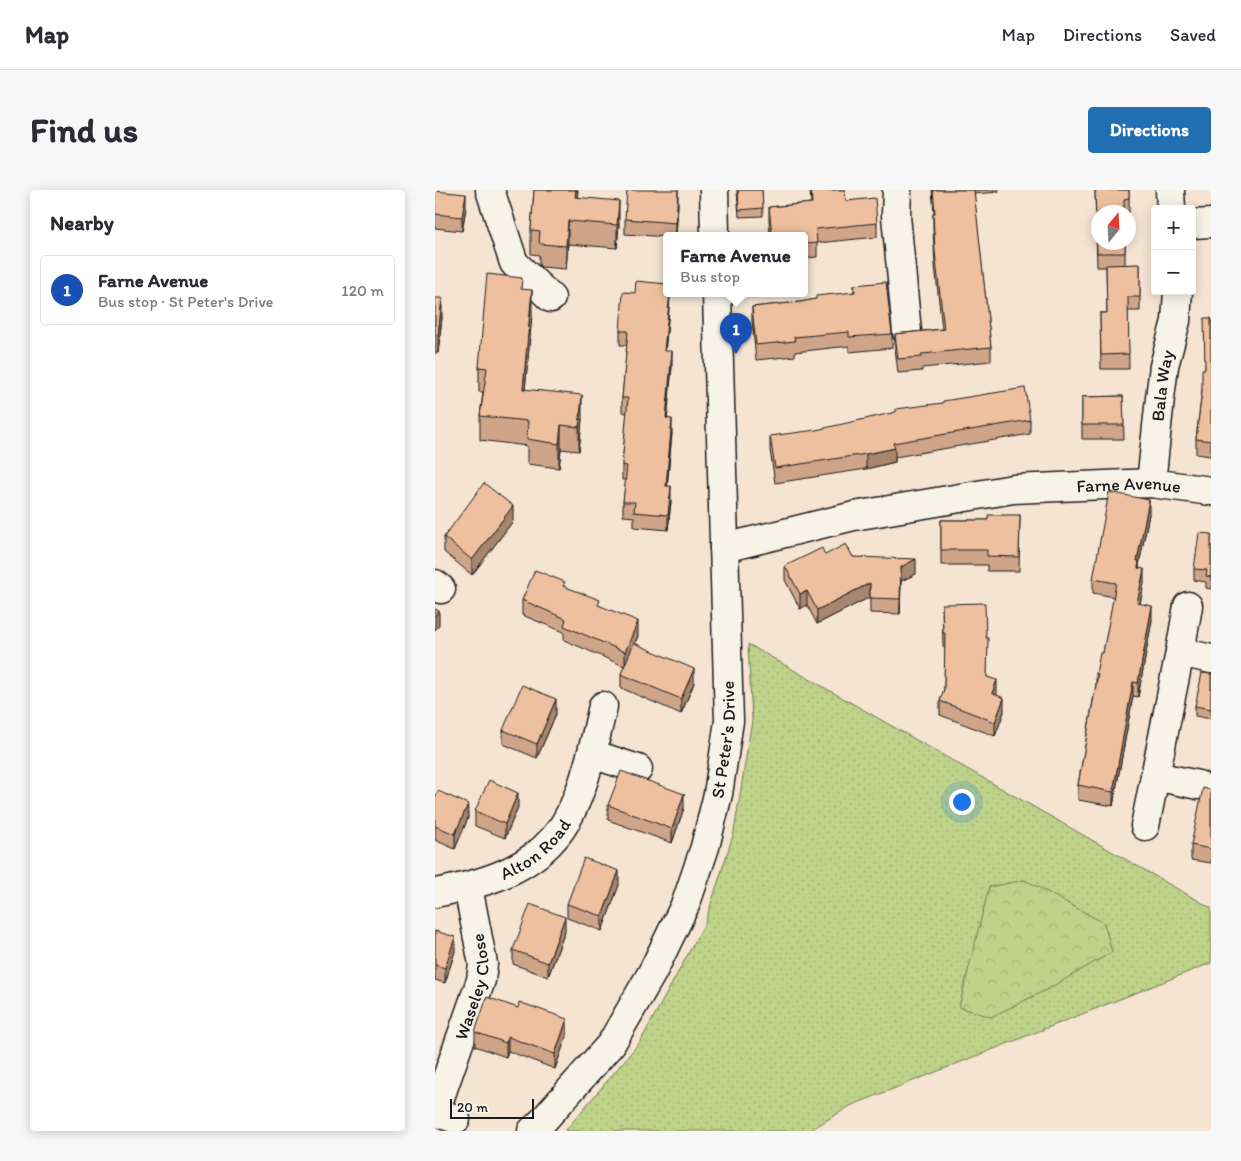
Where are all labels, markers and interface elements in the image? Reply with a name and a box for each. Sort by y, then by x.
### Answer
text: Map [25,20,69,49]
text: Map [1002,24,1035,46]
text: Directions [1063,24,1142,46]
text: Saved [1170,24,1216,46]
button: Directions [1088,107,1211,153]
text: Find us [30,109,138,151]
north arrow [1091,205,1136,250]
map controls [1151,205,1196,295]
button: + [1151,205,1196,250]
text: Nearby [50,210,114,235]
popup [663,232,808,297]
text: Farne Avenue [680,244,791,267]
button: − [1151,250,1196,295]
text: Bus stop [680,267,740,286]
text: Farne Avenue [98,269,208,292]
text: 1 [63,281,71,300]
text: 120 m [341,281,384,300]
text: Bus stop · St Peter's Drive [98,292,273,311]
pin: 1 [720,313,752,354]
street label: Bala Way [1147,347,1179,423]
street label: Farne Avenue [1076,472,1182,498]
street label: St Peter's Drive [707,681,740,800]
your location [949,789,975,815]
street label: Alton Road [497,815,576,885]
street label: Waseley Close [450,932,494,1043]
scale bar [450,1096,534,1119]
text: 20 m [457,1099,488,1116]

